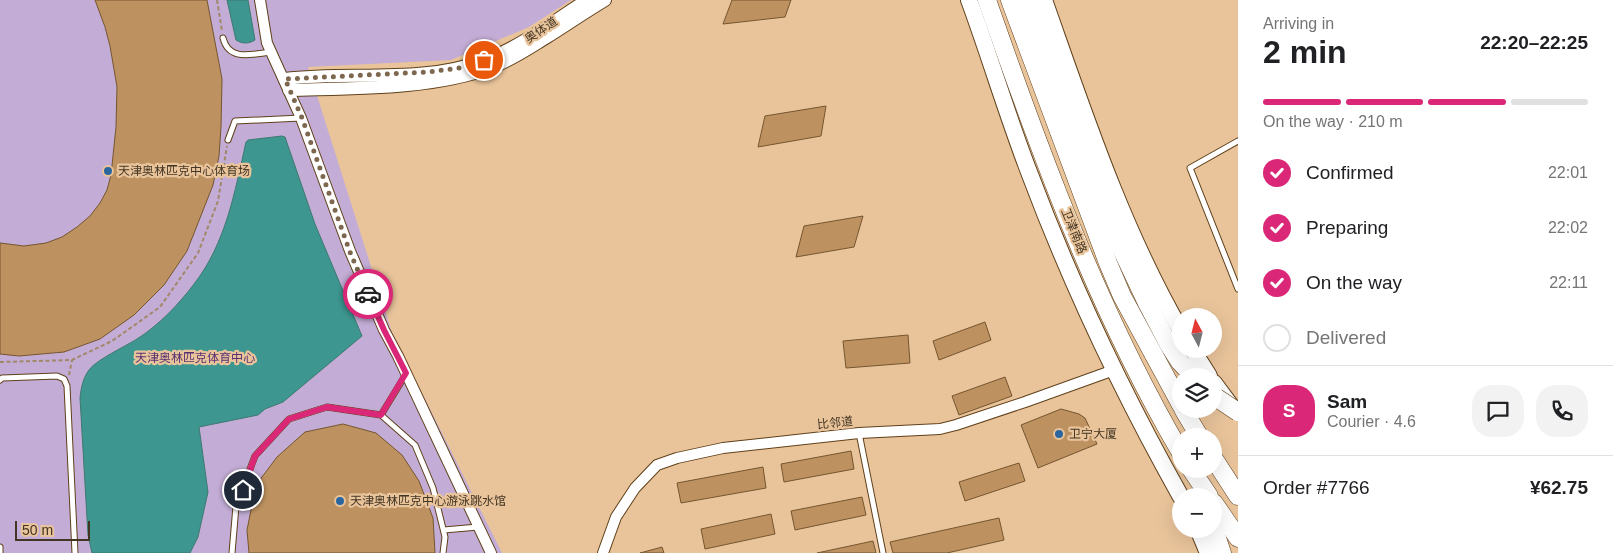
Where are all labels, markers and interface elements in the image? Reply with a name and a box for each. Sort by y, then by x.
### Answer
street label: 奥体道 [522,14,560,46]
text: Arriving in [1263,15,1334,32]
text: 22:20–22:25 [1480,32,1588,53]
text: 2 min [1263,34,1347,70]
pin [463,39,505,81]
icon: bag [470,46,498,74]
text: On the way · 210 m [1263,113,1403,130]
icon: check [1263,159,1291,187]
text: Confirmed [1306,162,1394,183]
place label: 天津奥林匹克中心体育场 [118,164,250,178]
text: 22:01 [1548,164,1588,181]
marker: 天津奥林匹克中心体育场 [102,165,114,177]
street label: 卫津南路 [1059,206,1089,256]
icon: check [1263,214,1291,242]
text: Preparing [1306,217,1388,238]
text: 22:02 [1548,219,1588,236]
courier [343,269,393,319]
icon: check [1263,269,1291,297]
text: On the way [1306,272,1402,293]
text: 22:11 [1549,274,1588,291]
icon: car [354,280,382,308]
north arrow [1172,308,1222,358]
map controls [1172,308,1222,538]
text: Delivered [1306,327,1386,348]
park label: 天津奥林匹克体育中心 [135,351,255,365]
button: layers [1172,368,1222,418]
button: chat [1472,385,1524,437]
button: phone [1536,385,1588,437]
text: Sam [1327,391,1367,412]
text: S [1283,400,1295,421]
text: Courier · 4.6 [1327,413,1416,430]
street label: 比邻道 [816,414,854,432]
place label: 卫宁大厦 [1069,427,1117,441]
marker: 卫宁大厦 [1053,428,1065,440]
button: + [1172,428,1222,478]
pin [222,469,264,511]
icon: home [229,476,257,504]
text: Order #7766 [1263,477,1370,498]
text: ¥62.75 [1530,477,1588,498]
button: − [1172,488,1222,538]
place label: 天津奥林匹克中心游泳跳水馆 [350,494,506,508]
marker: 天津奥林匹克中心游泳跳水馆 [334,495,346,507]
scale bar [15,518,90,541]
text: 50 m [22,522,53,538]

